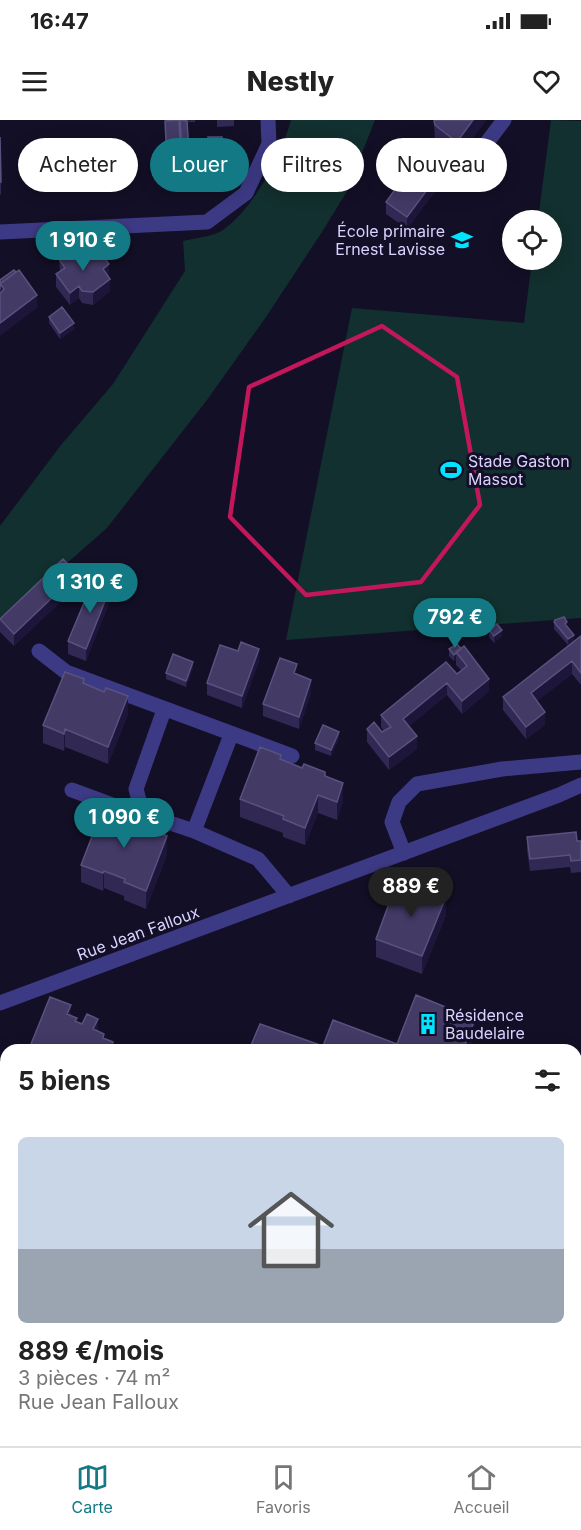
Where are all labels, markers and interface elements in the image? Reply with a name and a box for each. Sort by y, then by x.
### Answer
text: 16:47 [30,8,89,34]
icon: menu [18,65,51,98]
text: Nestly [247,65,334,98]
icon: heart [530,65,563,98]
chip: Acheter [18,138,138,192]
chip: Louer [150,138,249,192]
chip: Filtres [261,138,364,192]
chip: Nouveau [376,138,507,192]
map controls [502,210,562,270]
button: locate [502,210,562,270]
pin: 1 910 € [28,221,138,272]
place label: École primaire Ernest Lavisse [335,221,445,259]
text: 1 910 € [50,228,116,252]
school or university icon: École primaire Ernest Lavisse [450,228,474,252]
place label: Stade Gaston Massot [468,451,570,489]
sports icon: Stade Gaston Massot [439,458,463,482]
pin: 1 310 € [35,563,145,614]
text: 1 310 € [57,570,123,594]
pin: 792 € [413,598,497,649]
text: 792 € [427,605,483,629]
pin: 1 090 € [69,798,179,849]
text: 1 090 € [88,805,160,829]
pin: 889 € [369,867,453,918]
text: 889 € [382,874,440,898]
street label: Rue Jean Falloux [74,902,202,964]
place label: Résidence Baudelaire [445,1005,525,1043]
building icon: Résidence Baudelaire [416,1012,440,1036]
icon: filters [531,1064,564,1097]
text: 5 biens [18,1065,110,1096]
icon: home [237,1176,345,1284]
text: 889 €/mois [18,1335,164,1366]
text: 3 pièces · 74 m² [18,1366,170,1390]
text: Rue Jean Falloux [18,1390,179,1414]
tab: Carte [72,1461,113,1517]
tab: Favoris [256,1461,311,1517]
tab: Accueil [454,1461,509,1517]

